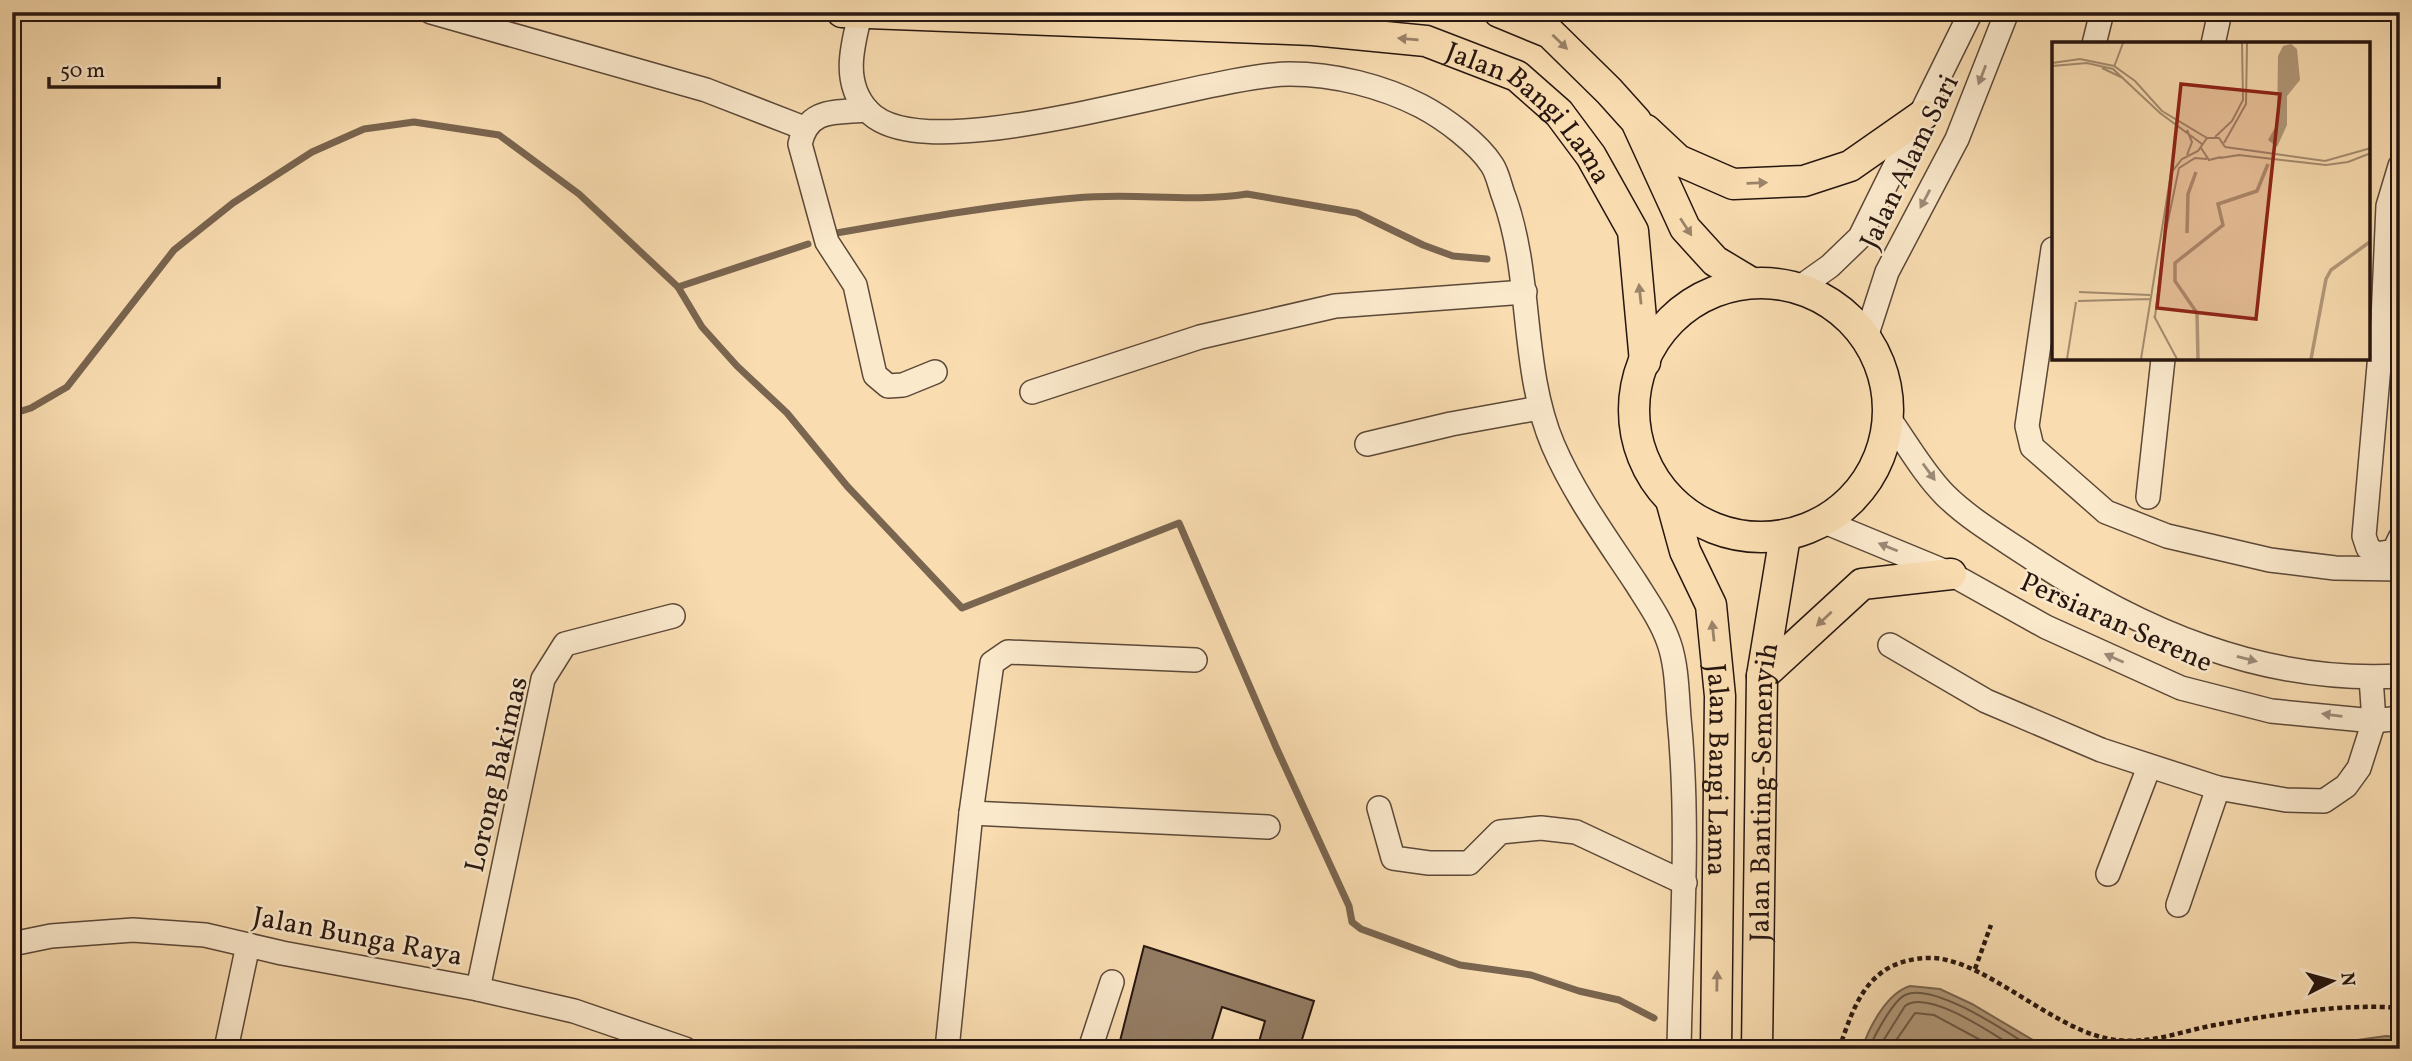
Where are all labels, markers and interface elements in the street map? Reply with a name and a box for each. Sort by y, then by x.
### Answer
one-way arrow [1397,33,1419,44]
street label: Jalan Bangi Lama [1439,33,1620,192]
one-way arrow [1551,34,1568,51]
inset map [2052,42,2370,360]
scale bar [49,46,219,90]
text: 50 m [60,57,105,86]
one-way arrow [1976,65,1987,86]
street label: Jalan Alam Sari [1851,68,1969,256]
one-way arrow [1746,177,1768,188]
one-way arrow [1920,189,1931,209]
one-way arrow [1680,217,1693,237]
one-way arrow [1634,283,1645,305]
one-way arrow [1921,463,1936,481]
one-way arrow [1878,541,1899,552]
street label: Persiaran Serene [2014,563,2218,683]
one-way arrow [1815,611,1833,627]
one-way arrow [1708,620,1719,642]
street label: Jalan Banting-Semenyih [1741,640,1789,942]
one-way arrow [2104,652,2124,664]
one-way arrow [2236,654,2258,665]
street label: Jalan Bangi Lama [1695,662,1737,876]
street label: Lorong Bakimas [456,673,539,876]
one-way arrow [2321,710,2343,721]
street label: Jalan Bunga Raya [249,898,466,977]
north arrow [2296,946,2366,1016]
one-way arrow [1711,969,1722,991]
text: N [2333,971,2361,988]

